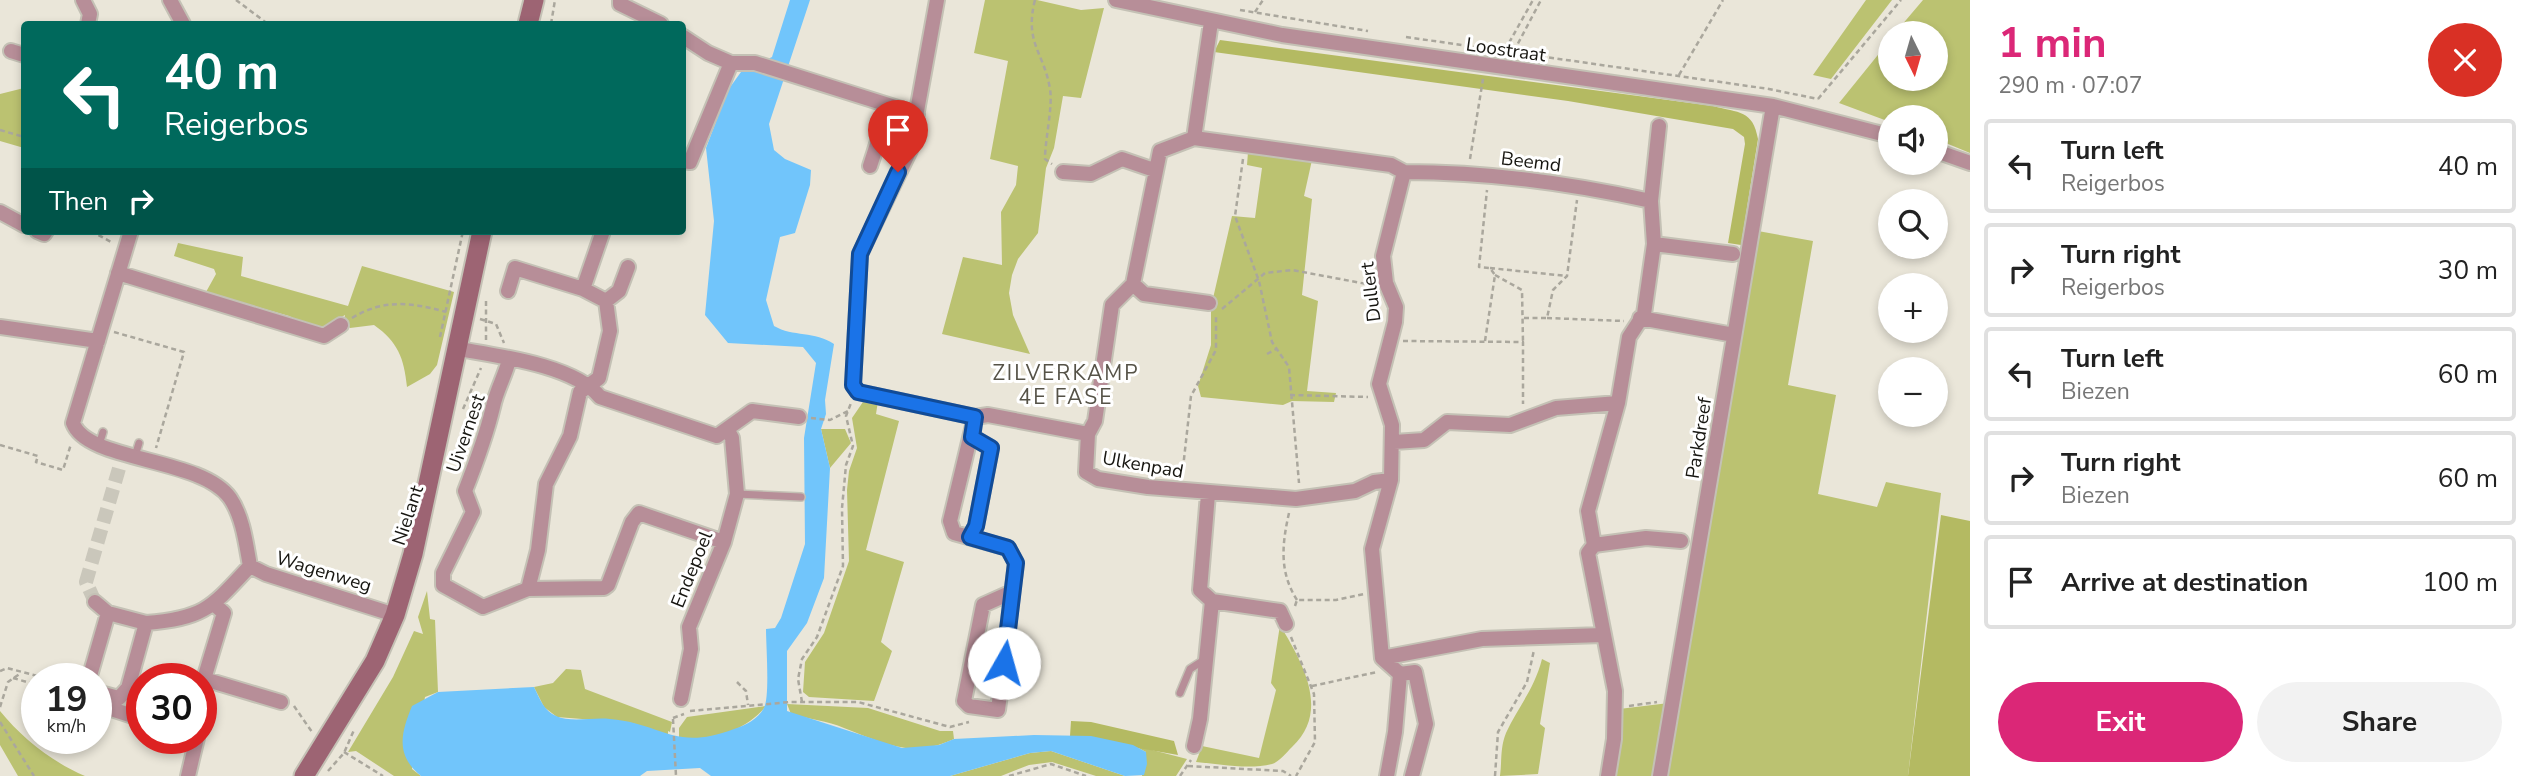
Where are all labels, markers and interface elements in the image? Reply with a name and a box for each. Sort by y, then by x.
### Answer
text: 1 min [1998,15,2107,72]
north arrow [1878,21,1948,91]
map controls [1878,21,1948,427]
button: close [2428,23,2502,97]
street label: Loostraat [1464,32,1548,69]
text: 40 m [164,39,279,106]
icon: left [49,49,140,140]
text: 290 m · 07:07 [1998,70,2143,101]
pin [868,100,928,172]
text: Reigerbos [164,103,309,146]
button: sound [1878,105,1948,175]
icon: arrive [879,111,917,149]
text: Turn left [2061,133,2164,168]
street label: Beemd [1499,145,1562,179]
icon: left [2002,147,2040,185]
text: 40 m [2438,149,2498,184]
text: Reigerbos [2061,168,2165,199]
icon: right [122,182,160,220]
text: Then [49,184,108,219]
button: search [1878,189,1948,259]
text: Turn right [2061,237,2180,272]
icon: right [2002,251,2040,289]
text: 30 m [2438,253,2498,288]
street label: Dullert [1354,260,1388,323]
text: Reigerbos [2061,272,2165,303]
button: + [1878,273,1948,343]
text: Turn left [2061,341,2164,376]
icon: left [2002,355,2040,393]
button: − [1878,357,1948,427]
text: 60 m [2438,357,2498,392]
district label: ZILVERKAMP 4E FASE [993,359,1140,411]
text: Biezen [2061,376,2130,407]
street label: Uivernest [440,390,492,476]
street label: Parkdreef [1680,395,1718,481]
street label: Ulkenpad [1100,445,1185,485]
text: Turn right [2061,445,2180,480]
icon: right [2002,459,2040,497]
text: 60 m [2438,461,2498,496]
text: Biezen [2061,480,2130,511]
street label: Nielant [386,482,430,549]
street label: Endepoel [665,527,719,612]
street label: Wagenweg [273,545,375,599]
icon: arrive [2002,563,2040,601]
text: Arrive at destination [2061,565,2308,600]
text: 100 m [2422,565,2498,600]
position arrow [967,626,1041,700]
speed limit sign: 30 [126,663,217,754]
text: 19 [45,676,88,723]
button: Exit [1998,682,2243,762]
button: Share [2257,682,2502,762]
text: km/h [47,714,86,738]

